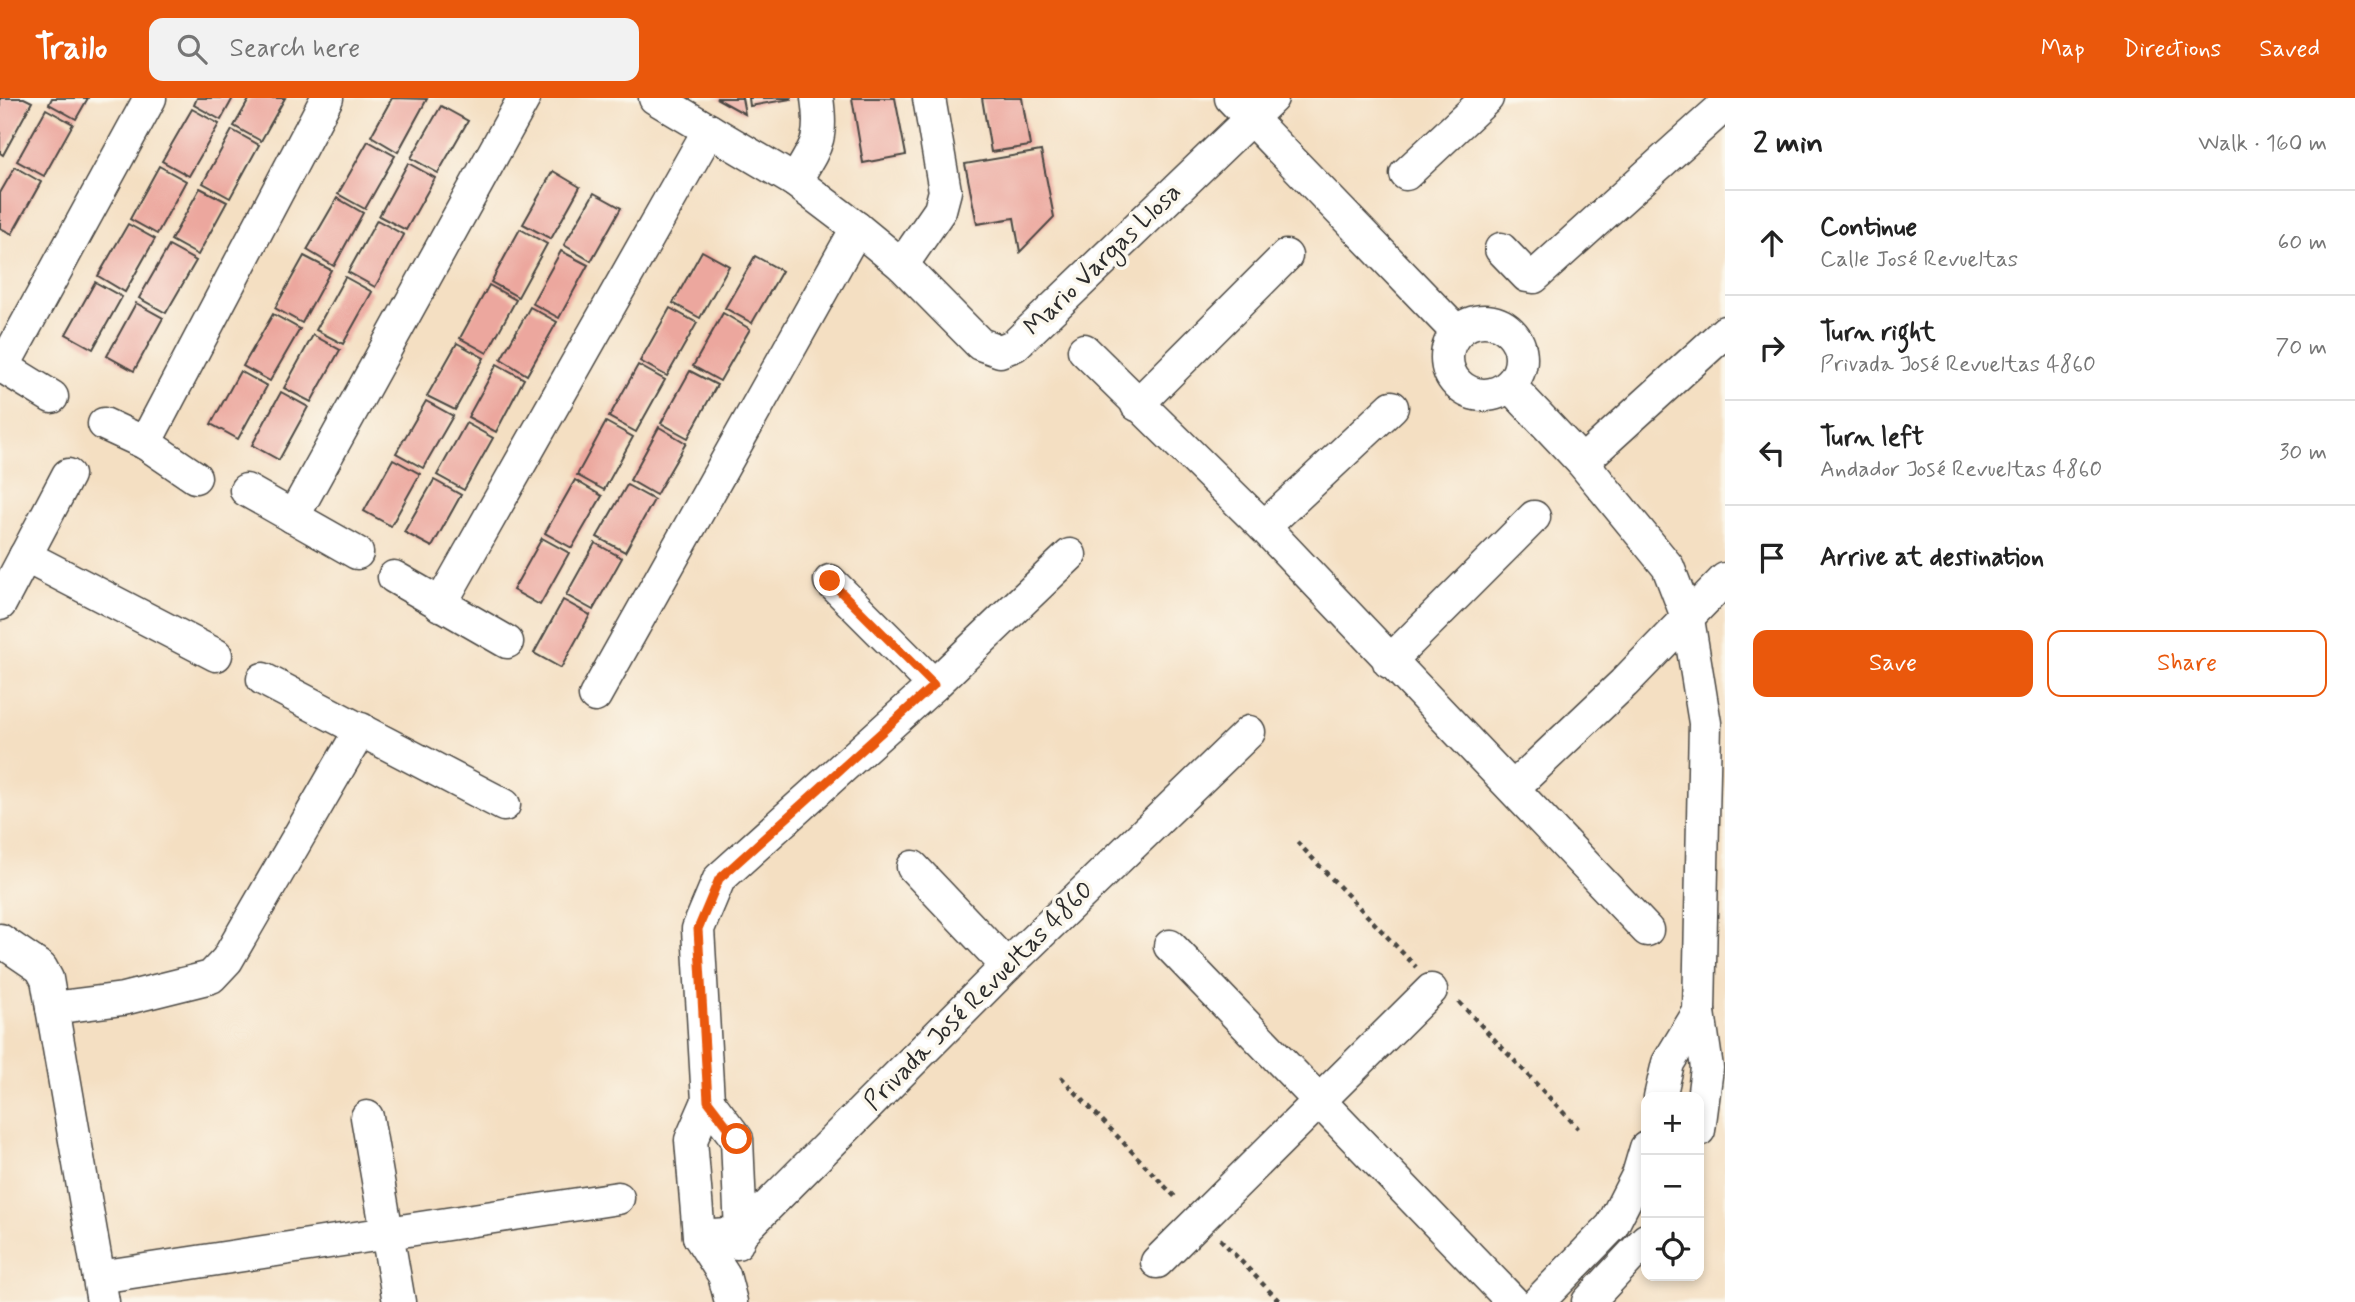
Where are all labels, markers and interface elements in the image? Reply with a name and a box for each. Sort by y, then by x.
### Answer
search box [149,18,639,81]
text: Trailo [35,27,107,71]
icon: search [173,30,211,68]
text: Search here [229,32,360,66]
text: Map [2041,34,2085,65]
text: Directions [2123,34,2221,65]
text: Saved [2259,34,2320,65]
text: 2 min [1753,124,1823,163]
text: Walk · 160 m [2198,129,2327,159]
street label: Mario Vargas Llosa [1017,176,1191,345]
text: Continue [1820,211,1917,245]
icon: ahead [1753,224,1791,262]
text: 60 m [2278,228,2327,258]
text: Calle José Revueltas [1820,245,2018,275]
text: Turn right [1820,316,1936,350]
icon: right [1753,329,1791,367]
text: 70 m [2275,333,2327,363]
text: Privada José Revueltas 4860 [1820,350,2096,380]
text: Turn left [1820,421,1924,455]
icon: left [1753,434,1791,472]
text: 30 m [2279,438,2327,468]
text: Andador José Revueltas 4860 [1820,455,2102,485]
icon: arrive [1753,539,1791,577]
text: Arrive at destination [1820,541,2044,575]
route end [814,565,845,596]
button: Save [1753,630,2033,697]
button: Share [2047,630,2327,697]
street label: Privada José Revueltas 4860 [857,874,1101,1118]
map controls [1641,1092,1704,1281]
button: + [1641,1092,1704,1155]
route start [721,1123,752,1154]
button: − [1641,1155,1704,1218]
button: locate [1641,1218,1704,1281]

